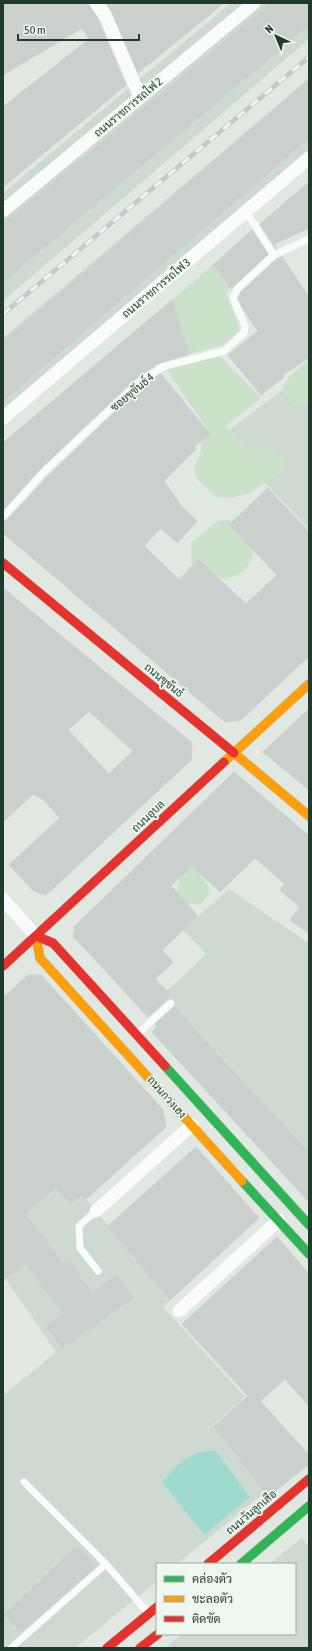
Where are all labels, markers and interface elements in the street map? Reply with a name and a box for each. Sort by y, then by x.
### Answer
scale bar [18,16,139,42]
north arrow [256,16,296,56]
text: N [263,22,276,35]
text: 50 m [24,23,46,37]
street label: ถนนราชการรถไฟ 2 [90,73,165,139]
street label: ถนนราชการรถไฟ 3 [118,254,193,320]
street label: ซอยขุขันธ์ 4 [107,369,158,416]
street label: ถนนขุขันธ์ [140,659,187,702]
street label: ถนนอุบล [129,798,169,836]
street label: ถนนกวงเฮง [145,1074,189,1120]
street label: ถนนวันลูกเสือ [223,1487,280,1538]
legend [156,1563,296,1635]
text: คล่องตัว [192,1572,232,1586]
text: ชะลอตัว [192,1592,233,1606]
text: ติดขัด [192,1612,221,1626]

